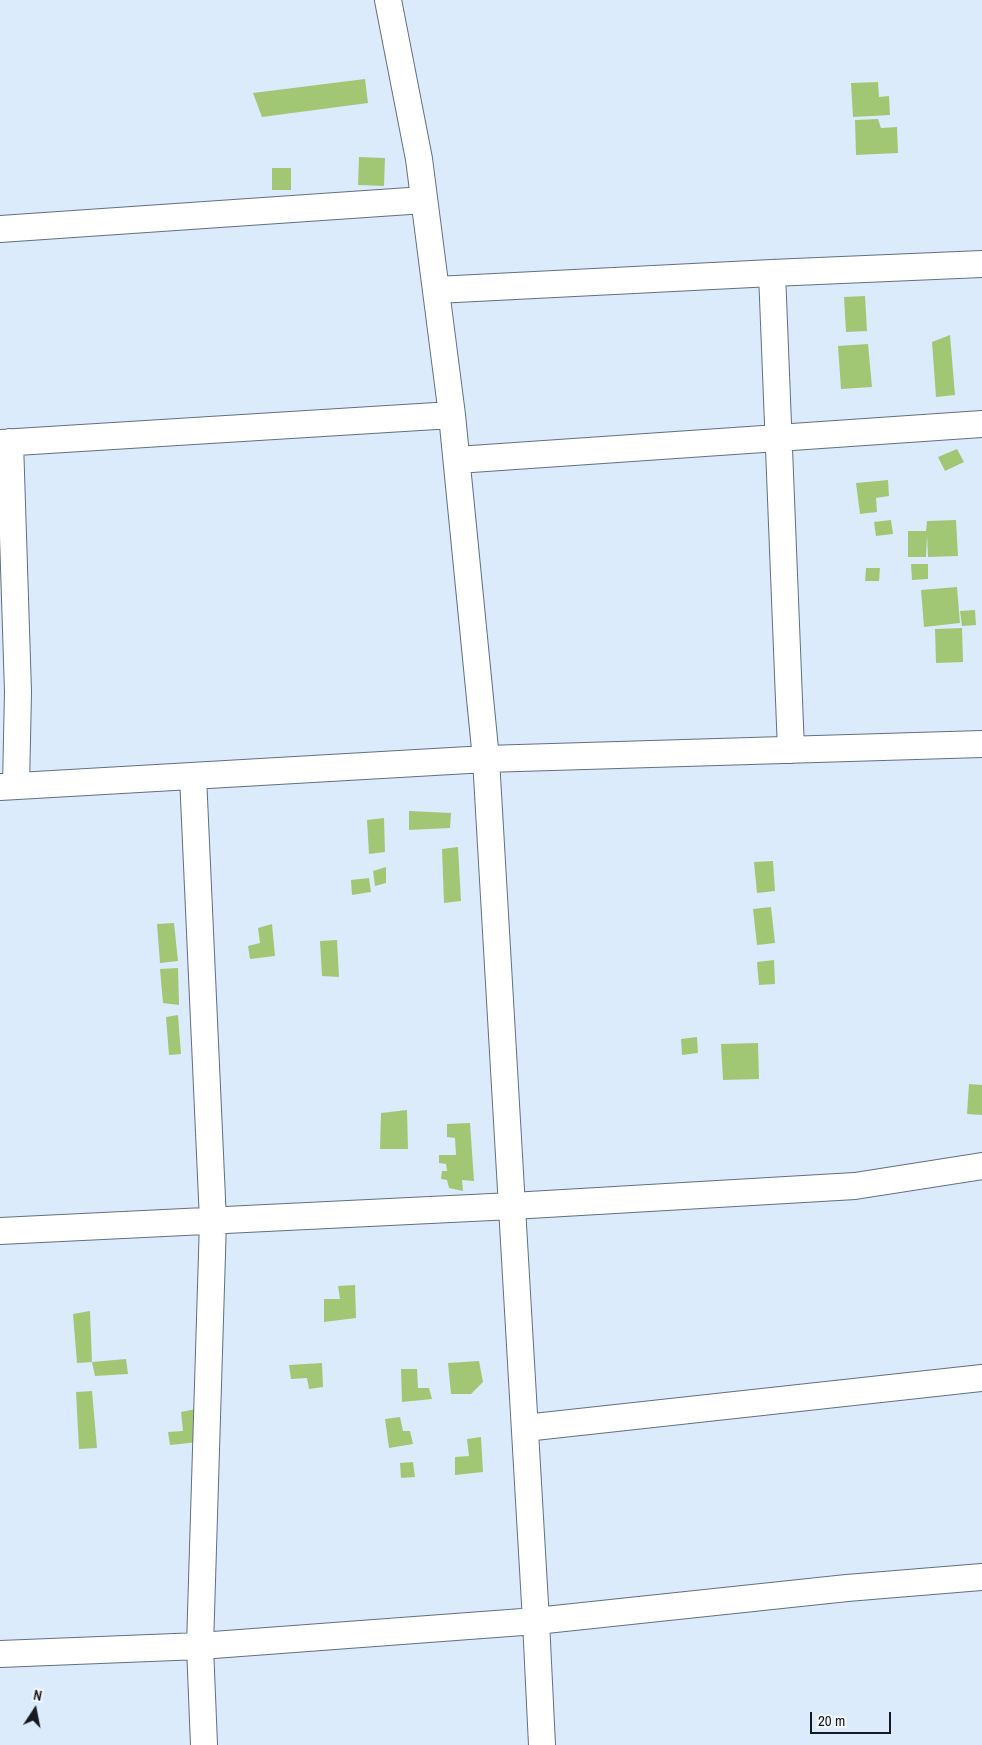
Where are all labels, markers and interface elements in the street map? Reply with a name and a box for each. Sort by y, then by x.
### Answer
north arrow [10,1685,60,1735]
text: N [32,1686,44,1705]
scale bar [812,1702,893,1734]
text: 20 m [818,1710,845,1731]

